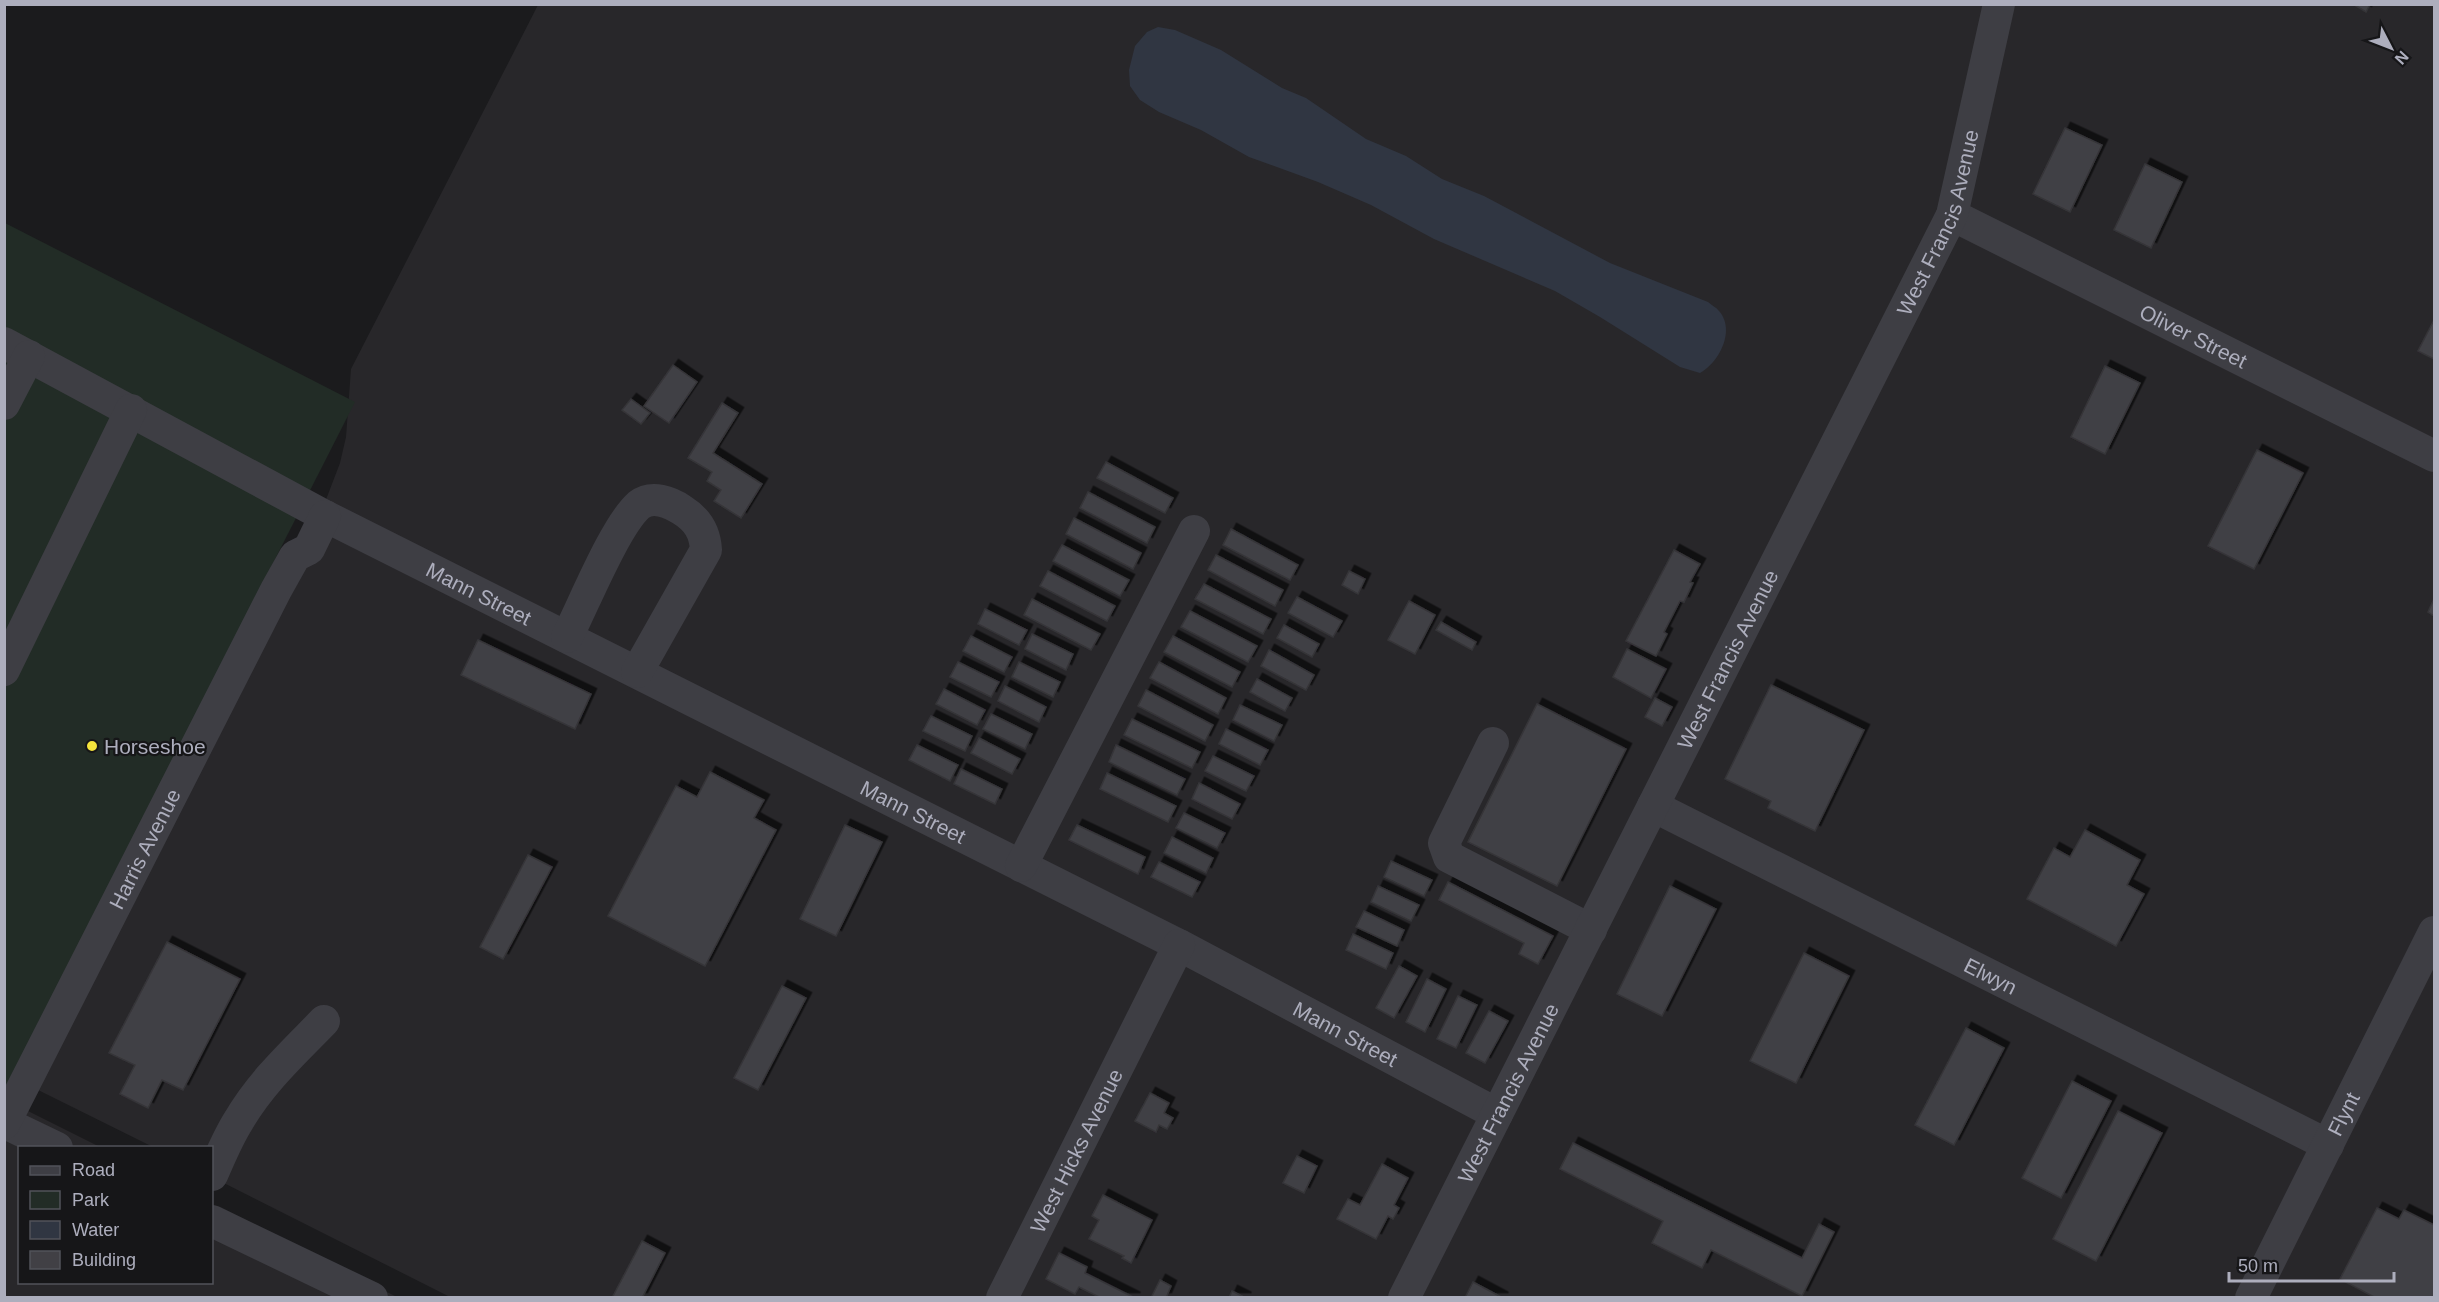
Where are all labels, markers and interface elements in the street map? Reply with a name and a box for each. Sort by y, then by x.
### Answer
north arrow [2361,18,2421,78]
text: N [2392,48,2412,68]
street label: West Francis Avenue [1892,127,1982,319]
street label: Oliver Street [2136,299,2251,372]
street label: Mann Street [423,557,535,629]
street label: West Francis Avenue [1672,566,1782,753]
place label: Horseshoe [104,735,206,758]
marker: Horseshoe [85,739,99,753]
street label: Mann Street [857,776,970,848]
street label: Harris Avenue [104,785,184,913]
street label: Elwyn [1961,953,2021,999]
street label: Mann Street [1290,997,1402,1071]
street label: West Francis Avenue [1453,999,1563,1186]
street label: West Hicks Avenue [1025,1065,1127,1236]
street label: Flynt [2323,1088,2364,1139]
legend [18,1146,213,1284]
text: Road [72,1160,115,1180]
text: Park [72,1190,110,1210]
text: Water [72,1220,119,1240]
scale bar [2229,1245,2394,1283]
text: Building [72,1250,136,1270]
text: 50 m [2238,1256,2278,1276]

